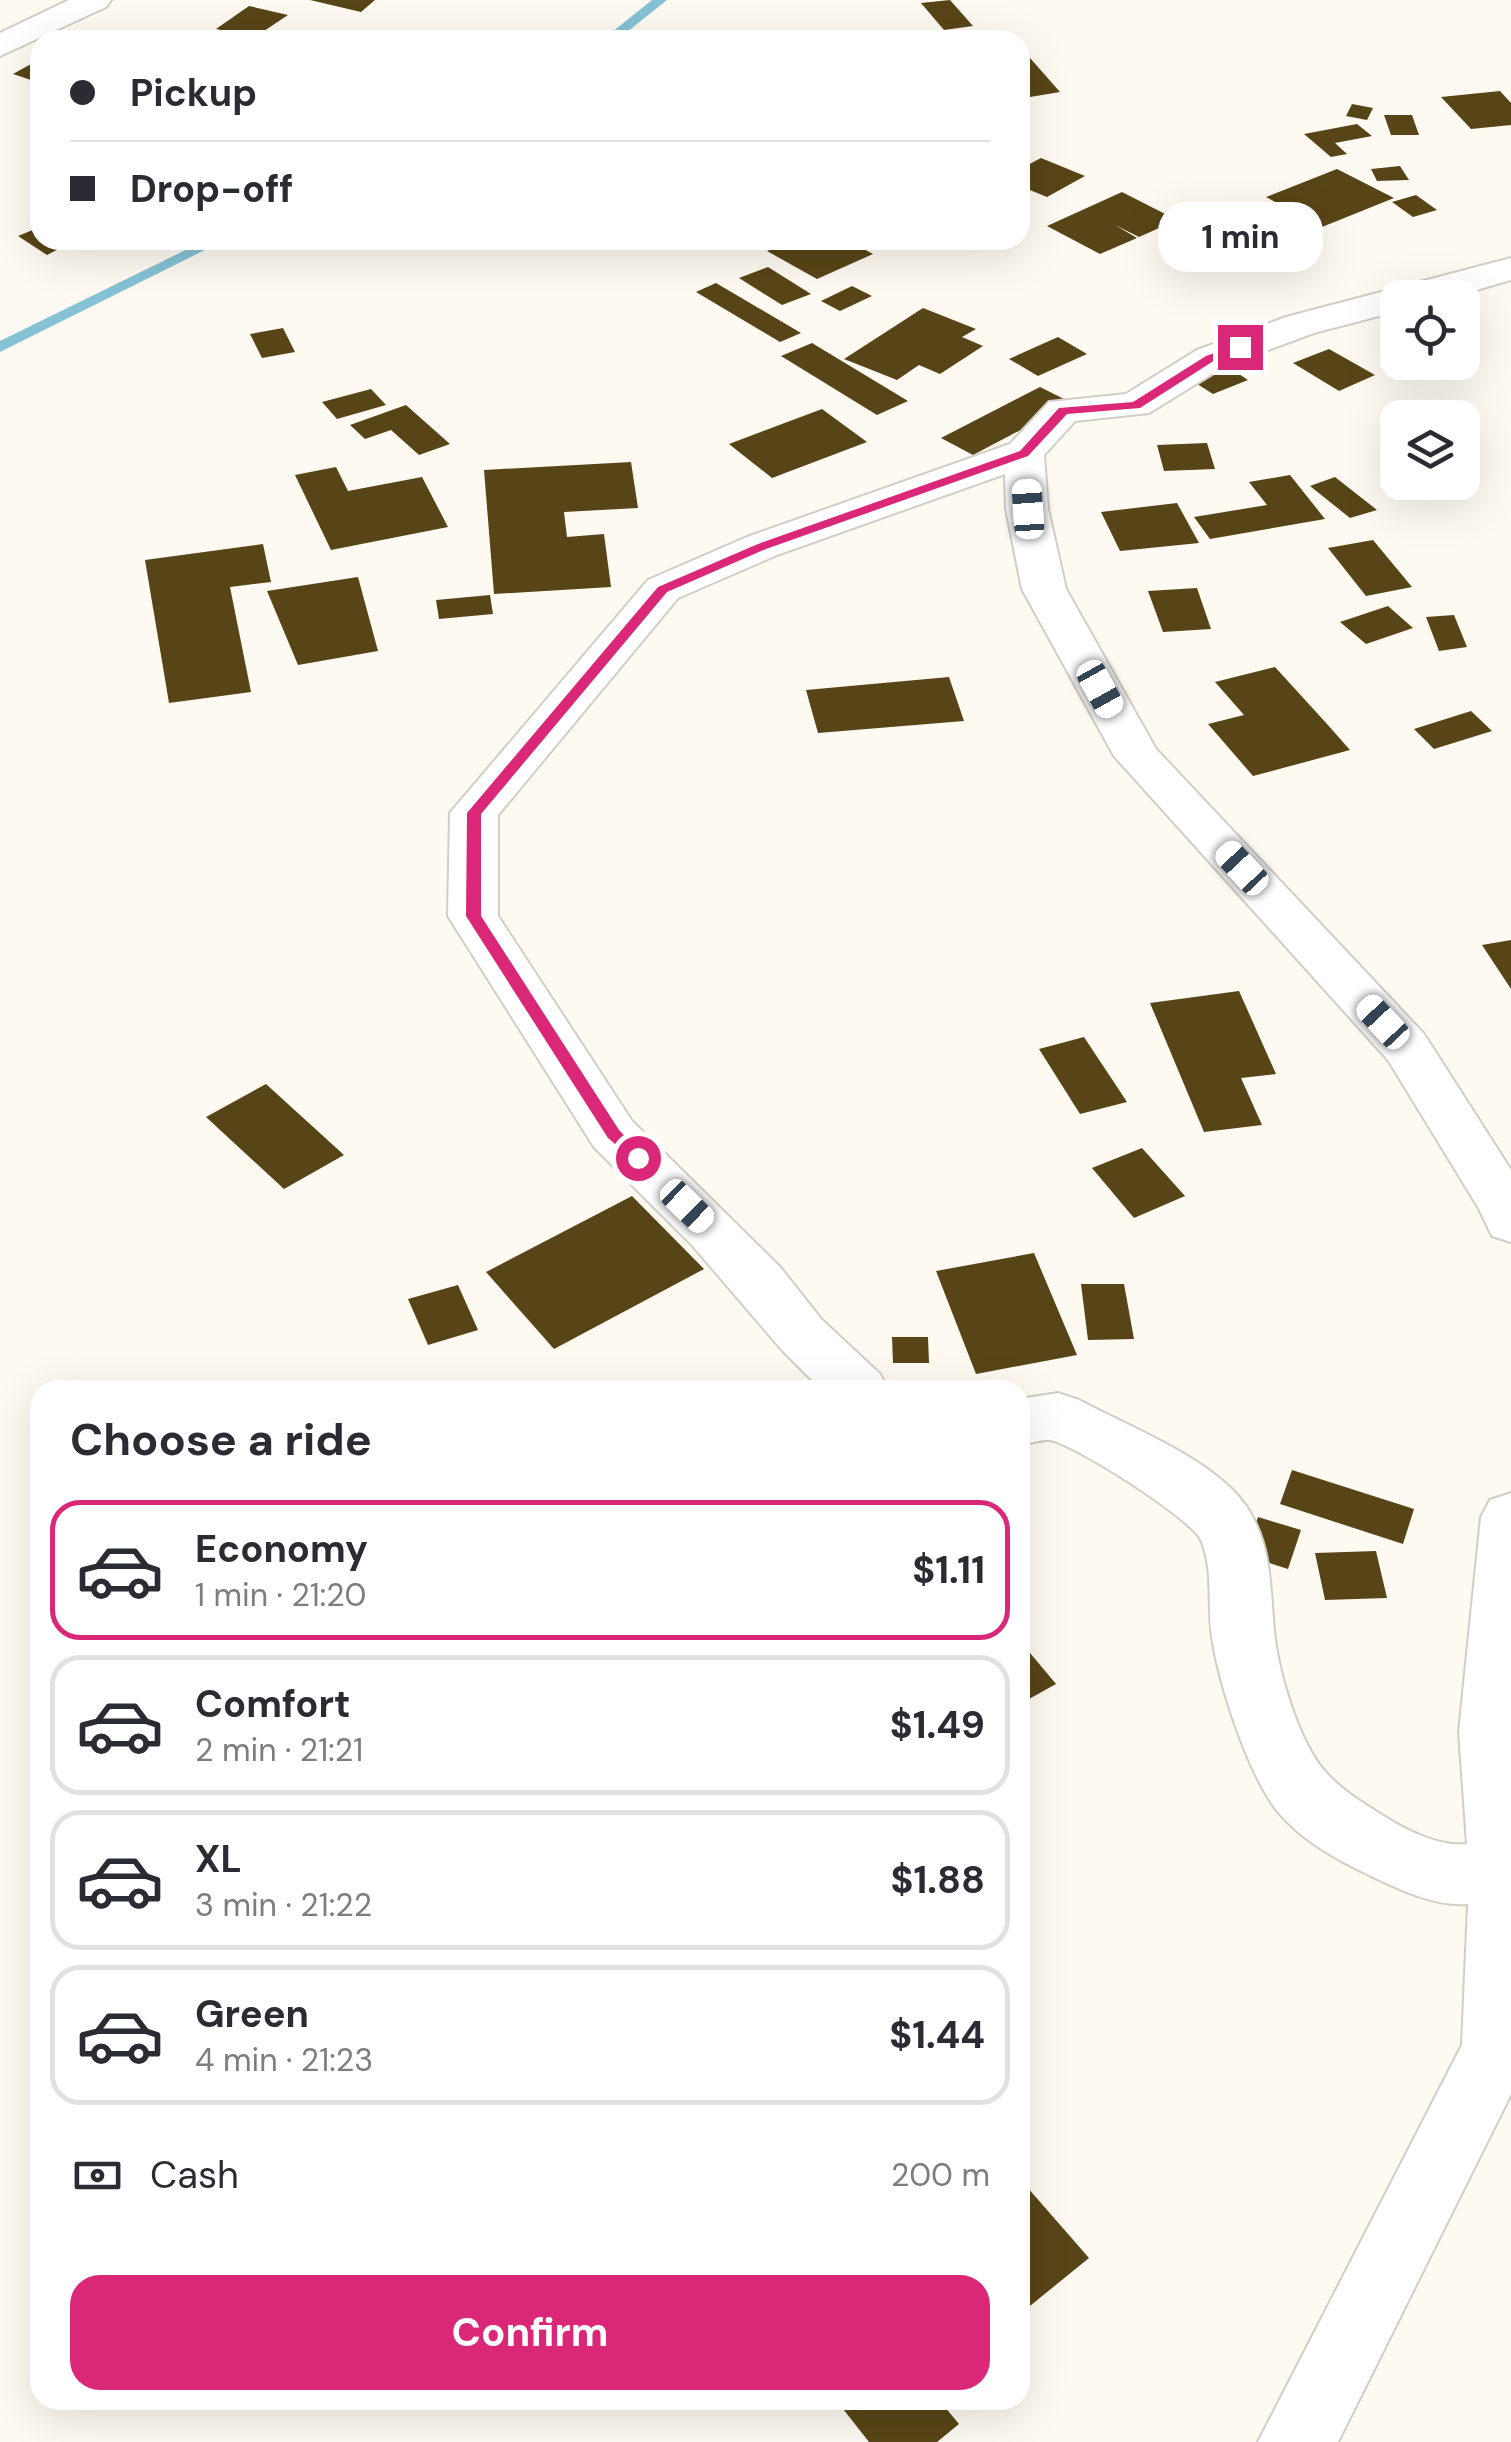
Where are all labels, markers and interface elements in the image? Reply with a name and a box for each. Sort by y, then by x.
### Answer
text: Pickup [130,68,257,118]
text: Drop-off [130,164,293,214]
callout: 1 min [1158,202,1322,272]
text: 1 min [1202,216,1279,258]
map controls [1380,280,1480,500]
button: locate [1380,280,1480,380]
route end [1218,325,1263,370]
button: layers [1380,400,1480,500]
car [1011,478,1045,540]
car [1072,655,1128,723]
car [1211,836,1273,900]
car [1352,990,1414,1054]
route start [616,1136,661,1181]
car [655,1174,719,1238]
text: Choose a ride [70,1410,372,1469]
text: Economy [195,1524,368,1574]
icon: car [75,1525,165,1615]
text: $1.11 [912,1545,985,1595]
text: 1 min · 21:20 [195,1574,366,1616]
text: Comfort [195,1679,351,1729]
icon: car [75,1680,165,1770]
text: $1.49 [890,1700,985,1750]
text: 2 min · 21:21 [195,1729,363,1771]
text: XL [195,1834,242,1884]
icon: car [75,1835,165,1925]
text: $1.88 [891,1855,985,1905]
text: 3 min · 21:22 [195,1884,372,1926]
text: Green [195,1989,309,2039]
icon: car [75,1990,165,2080]
text: $1.44 [889,2010,985,2060]
text: 4 min · 21:23 [195,2039,373,2081]
icon: cash [70,2148,125,2203]
text: Cash [150,2150,239,2200]
text: 200 m [891,2154,990,2196]
button: Confirm [70,2275,990,2390]

